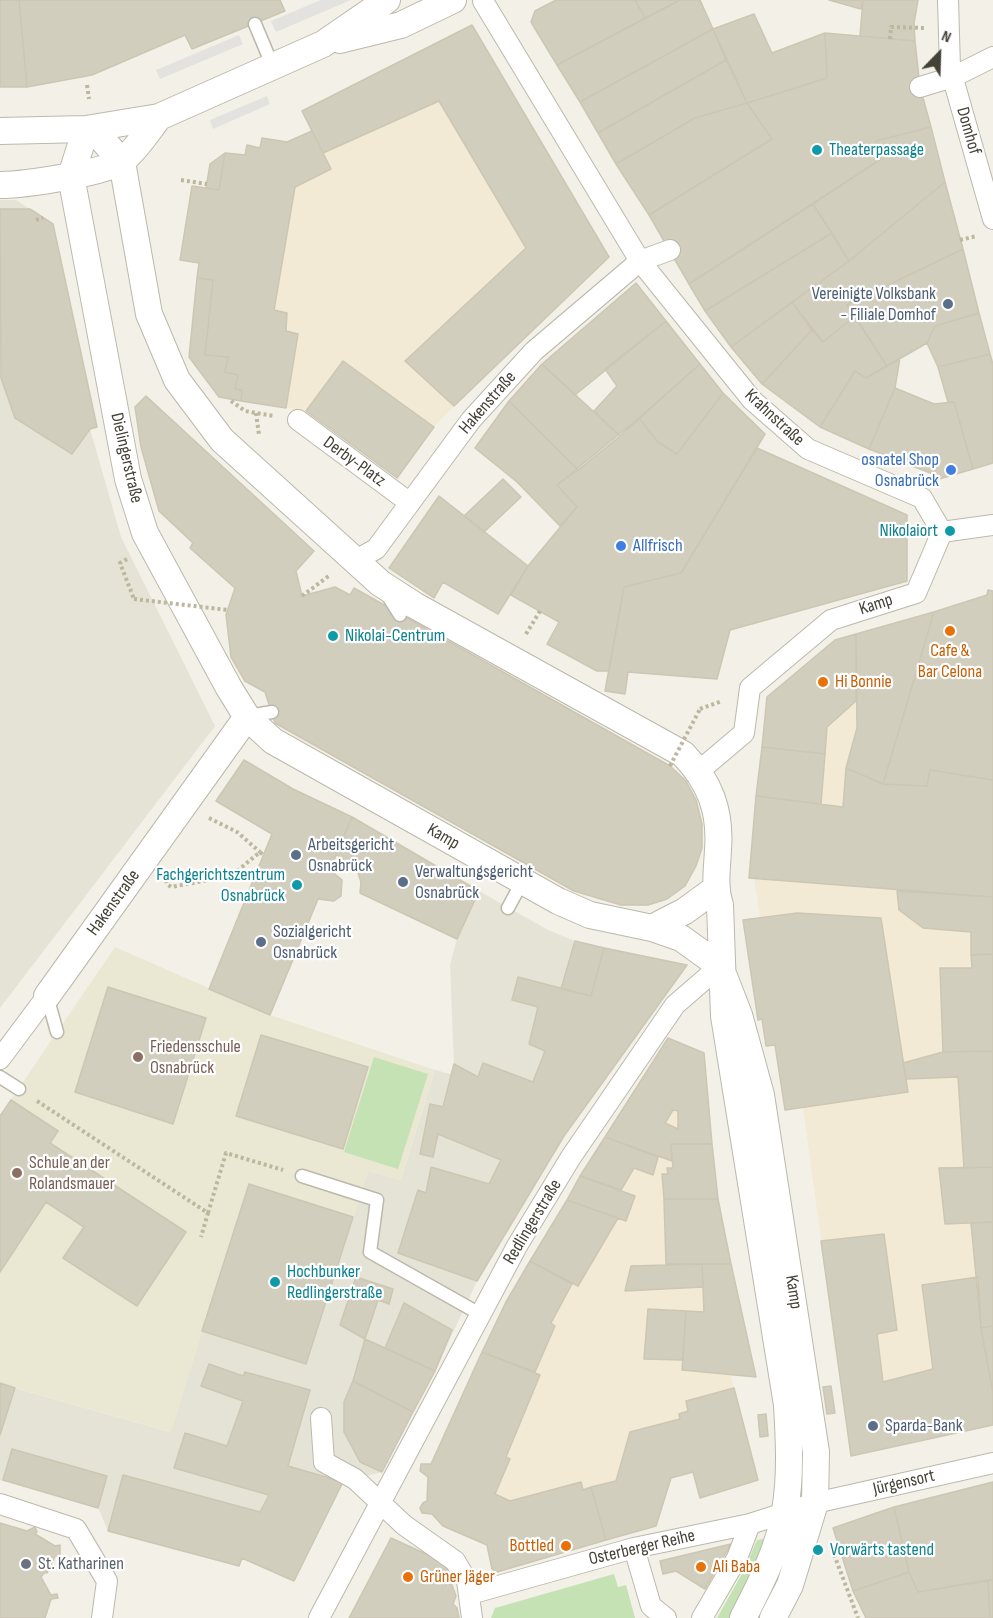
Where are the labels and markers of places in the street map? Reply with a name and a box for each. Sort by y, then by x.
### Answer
place label: Theaterpassage [829,139,924,161]
marker: Theaterpassage [810,143,824,157]
place label: Vereinigte Volksbank - Filiale Domhof [812,283,936,326]
marker: Vereinigte Volksbank - Filiale Domhof [941,297,955,311]
place label: osnatel Shop Osnabrück [861,449,939,492]
marker: osnatel Shop Osnabrück [944,463,958,477]
place label: Nikolaiort [879,520,938,542]
marker: Nikolaiort [943,524,957,538]
place label: Allfrisch [633,535,683,557]
marker: Allfrisch [614,539,628,553]
marker: Cafe & Bar Celona [943,624,957,638]
place label: Nikolai-Centrum [345,625,445,647]
marker: Nikolai-Centrum [326,629,340,643]
place label: Cafe & Bar Celona [918,640,982,682]
place label: Hi Bonnie [835,671,892,693]
marker: Hi Bonnie [816,675,830,689]
place label: Arbeitsgericht Osnabrück [308,834,394,876]
marker: Arbeitsgericht Osnabrück [289,848,303,862]
place label: Verwaltungsgericht Osnabrück [415,861,533,904]
place label: Fachgerichtszentrum Osnabrück [156,864,285,906]
marker: Verwaltungsgericht Osnabrück [396,875,410,889]
marker: Fachgerichtszentrum Osnabrück [290,878,304,892]
place label: Sozialgericht Osnabrück [273,921,351,964]
marker: Sozialgericht Osnabrück [254,935,268,949]
place label: Friedensschule Osnabrück [150,1036,241,1078]
marker: Friedensschule Osnabrück [131,1050,145,1064]
place label: Schule an der Rolandsmauer [29,1152,115,1194]
marker: Schule an der Rolandsmauer [10,1166,24,1180]
place label: Hochbunker Redlingerstraße [287,1261,382,1304]
marker: Hochbunker Redlingerstraße [268,1275,282,1289]
place label: Sparda-Bank [885,1415,963,1437]
marker: Sparda-Bank [866,1419,880,1433]
place label: Bottled [509,1535,554,1557]
marker: Bottled [559,1539,573,1553]
place label: Vorwärts tastend [830,1539,934,1561]
marker: Vorwärts tastend [811,1543,825,1557]
place label: St. Katharinen [38,1553,124,1575]
place label: Ali Baba [713,1556,760,1578]
marker: St. Katharinen [19,1557,33,1571]
marker: Ali Baba [694,1560,708,1574]
place label: Grüner Jäger [420,1566,495,1588]
marker: Grüner Jäger [401,1570,415,1584]

